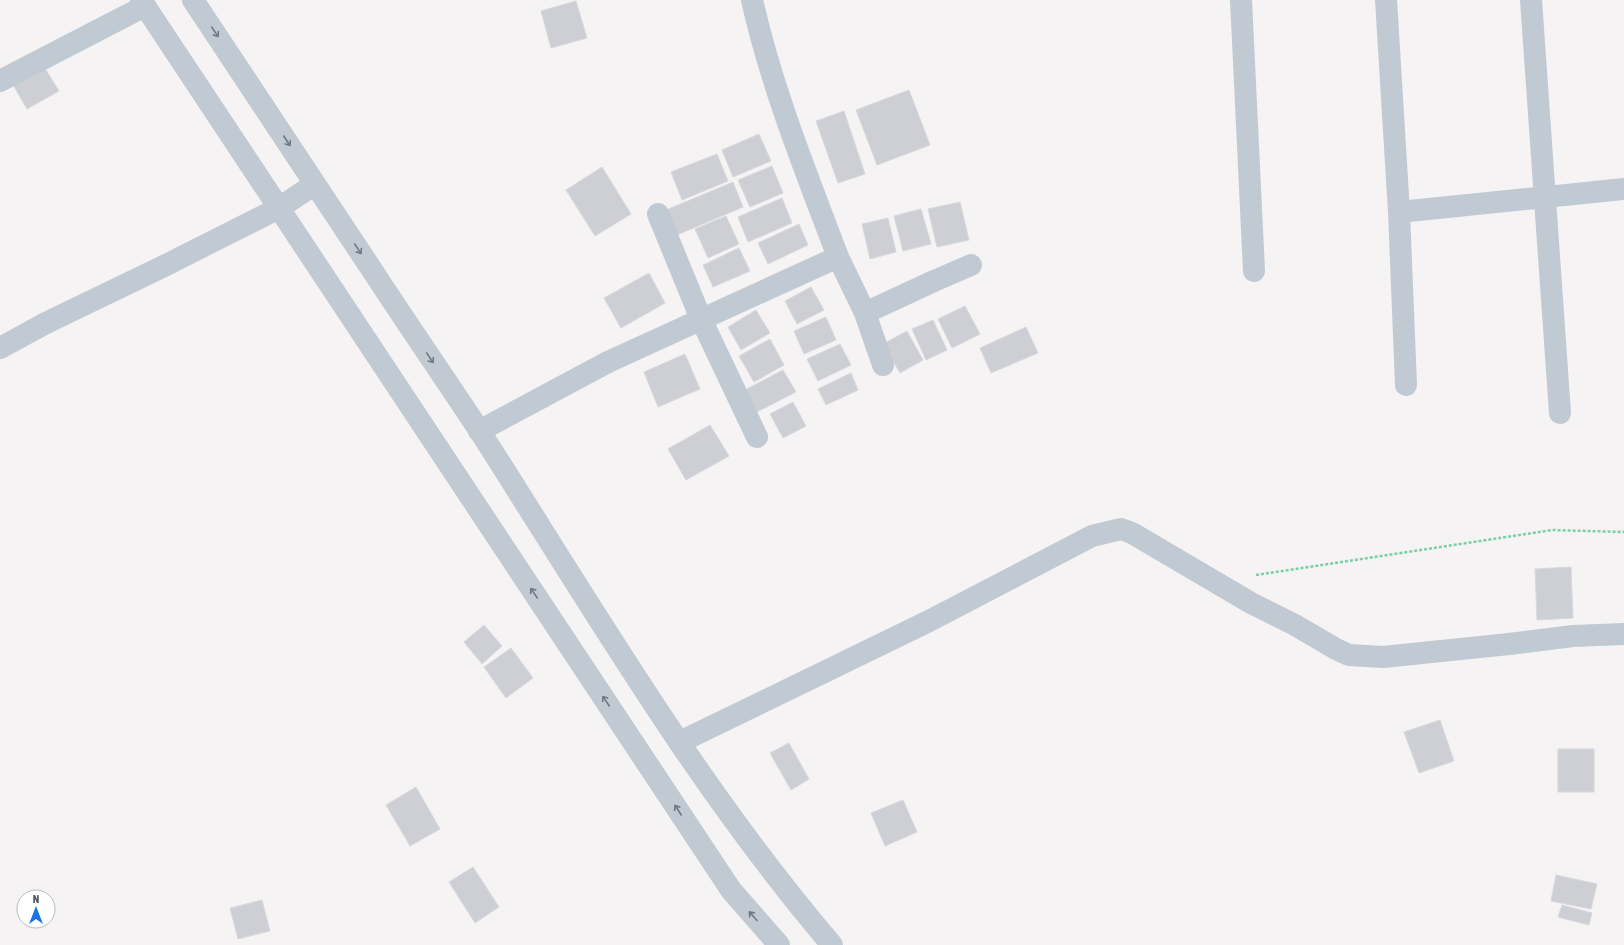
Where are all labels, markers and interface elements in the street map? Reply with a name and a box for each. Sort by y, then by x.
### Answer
one-way arrow [211,27,219,38]
one-way arrow [283,135,291,147]
one-way arrow [354,244,362,255]
one-way arrow [426,352,434,363]
one-way arrow [530,587,538,599]
one-way arrow [602,695,610,707]
one-way arrow [674,804,682,815]
north arrow [16,889,56,929]
text: N [33,893,39,905]
one-way arrow [749,911,758,921]

